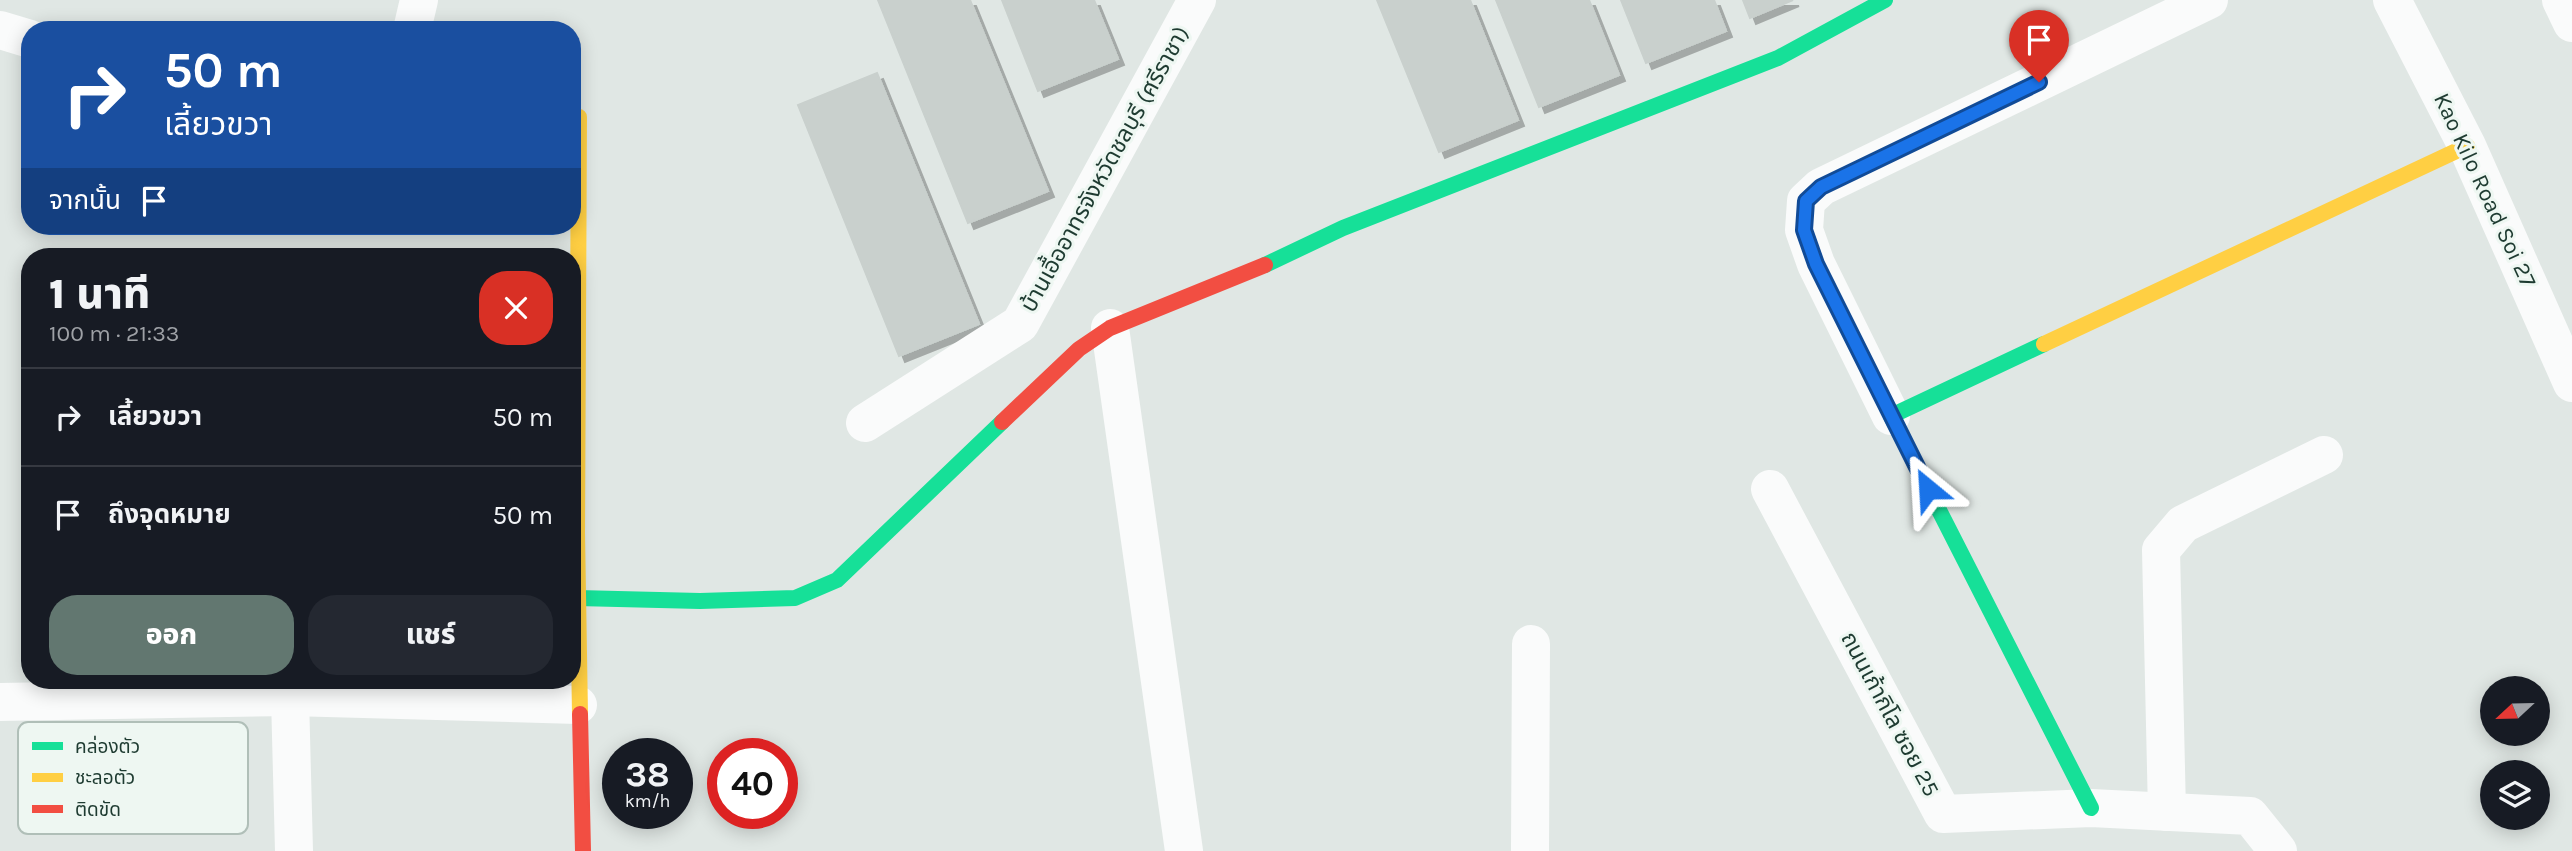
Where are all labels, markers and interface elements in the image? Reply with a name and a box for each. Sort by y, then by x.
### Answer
pin [2009,10,2069,82]
street label: บ้านเอื้ออาทรจังหวัดชลบุรี (ศรีราชา) [1012,20,1195,317]
icon: arrive [2020,21,2058,59]
text: 50 m [164,42,282,99]
icon: right [49,49,140,140]
street label: Kao Kilo Road Soi 27 [2428,89,2542,292]
text: เลี้ยวขวา [164,106,272,143]
icon: arrive [135,182,173,220]
text: จากนั้น [49,185,121,216]
text: 1 นาที [49,269,150,319]
button: close [479,271,553,345]
text: 100 m · 21:33 [49,320,179,347]
icon: right [49,398,87,436]
text: เลี้ยวขวา [108,401,202,432]
text: 50 m [492,402,553,433]
position arrow [1891,452,1965,526]
icon: arrive [49,496,87,534]
text: ถึงจุดหมาย [108,499,231,530]
text: 50 m [492,500,553,531]
button: ออก [49,595,294,675]
button: แชร์ [308,595,553,675]
street label: ถนนเก้ากิโล ซอย 25 [1835,627,1945,801]
north arrow [2480,676,2550,746]
map controls [2480,676,2550,830]
legend [18,722,248,834]
text: คล่องตัว [75,735,140,758]
speed limit sign: 40 [707,738,798,829]
text: 38 [625,754,670,795]
button: layers [2480,760,2550,830]
text: ชะลอตัว [75,767,135,789]
text: km/h [625,790,670,812]
text: ติดขัด [75,799,121,821]

